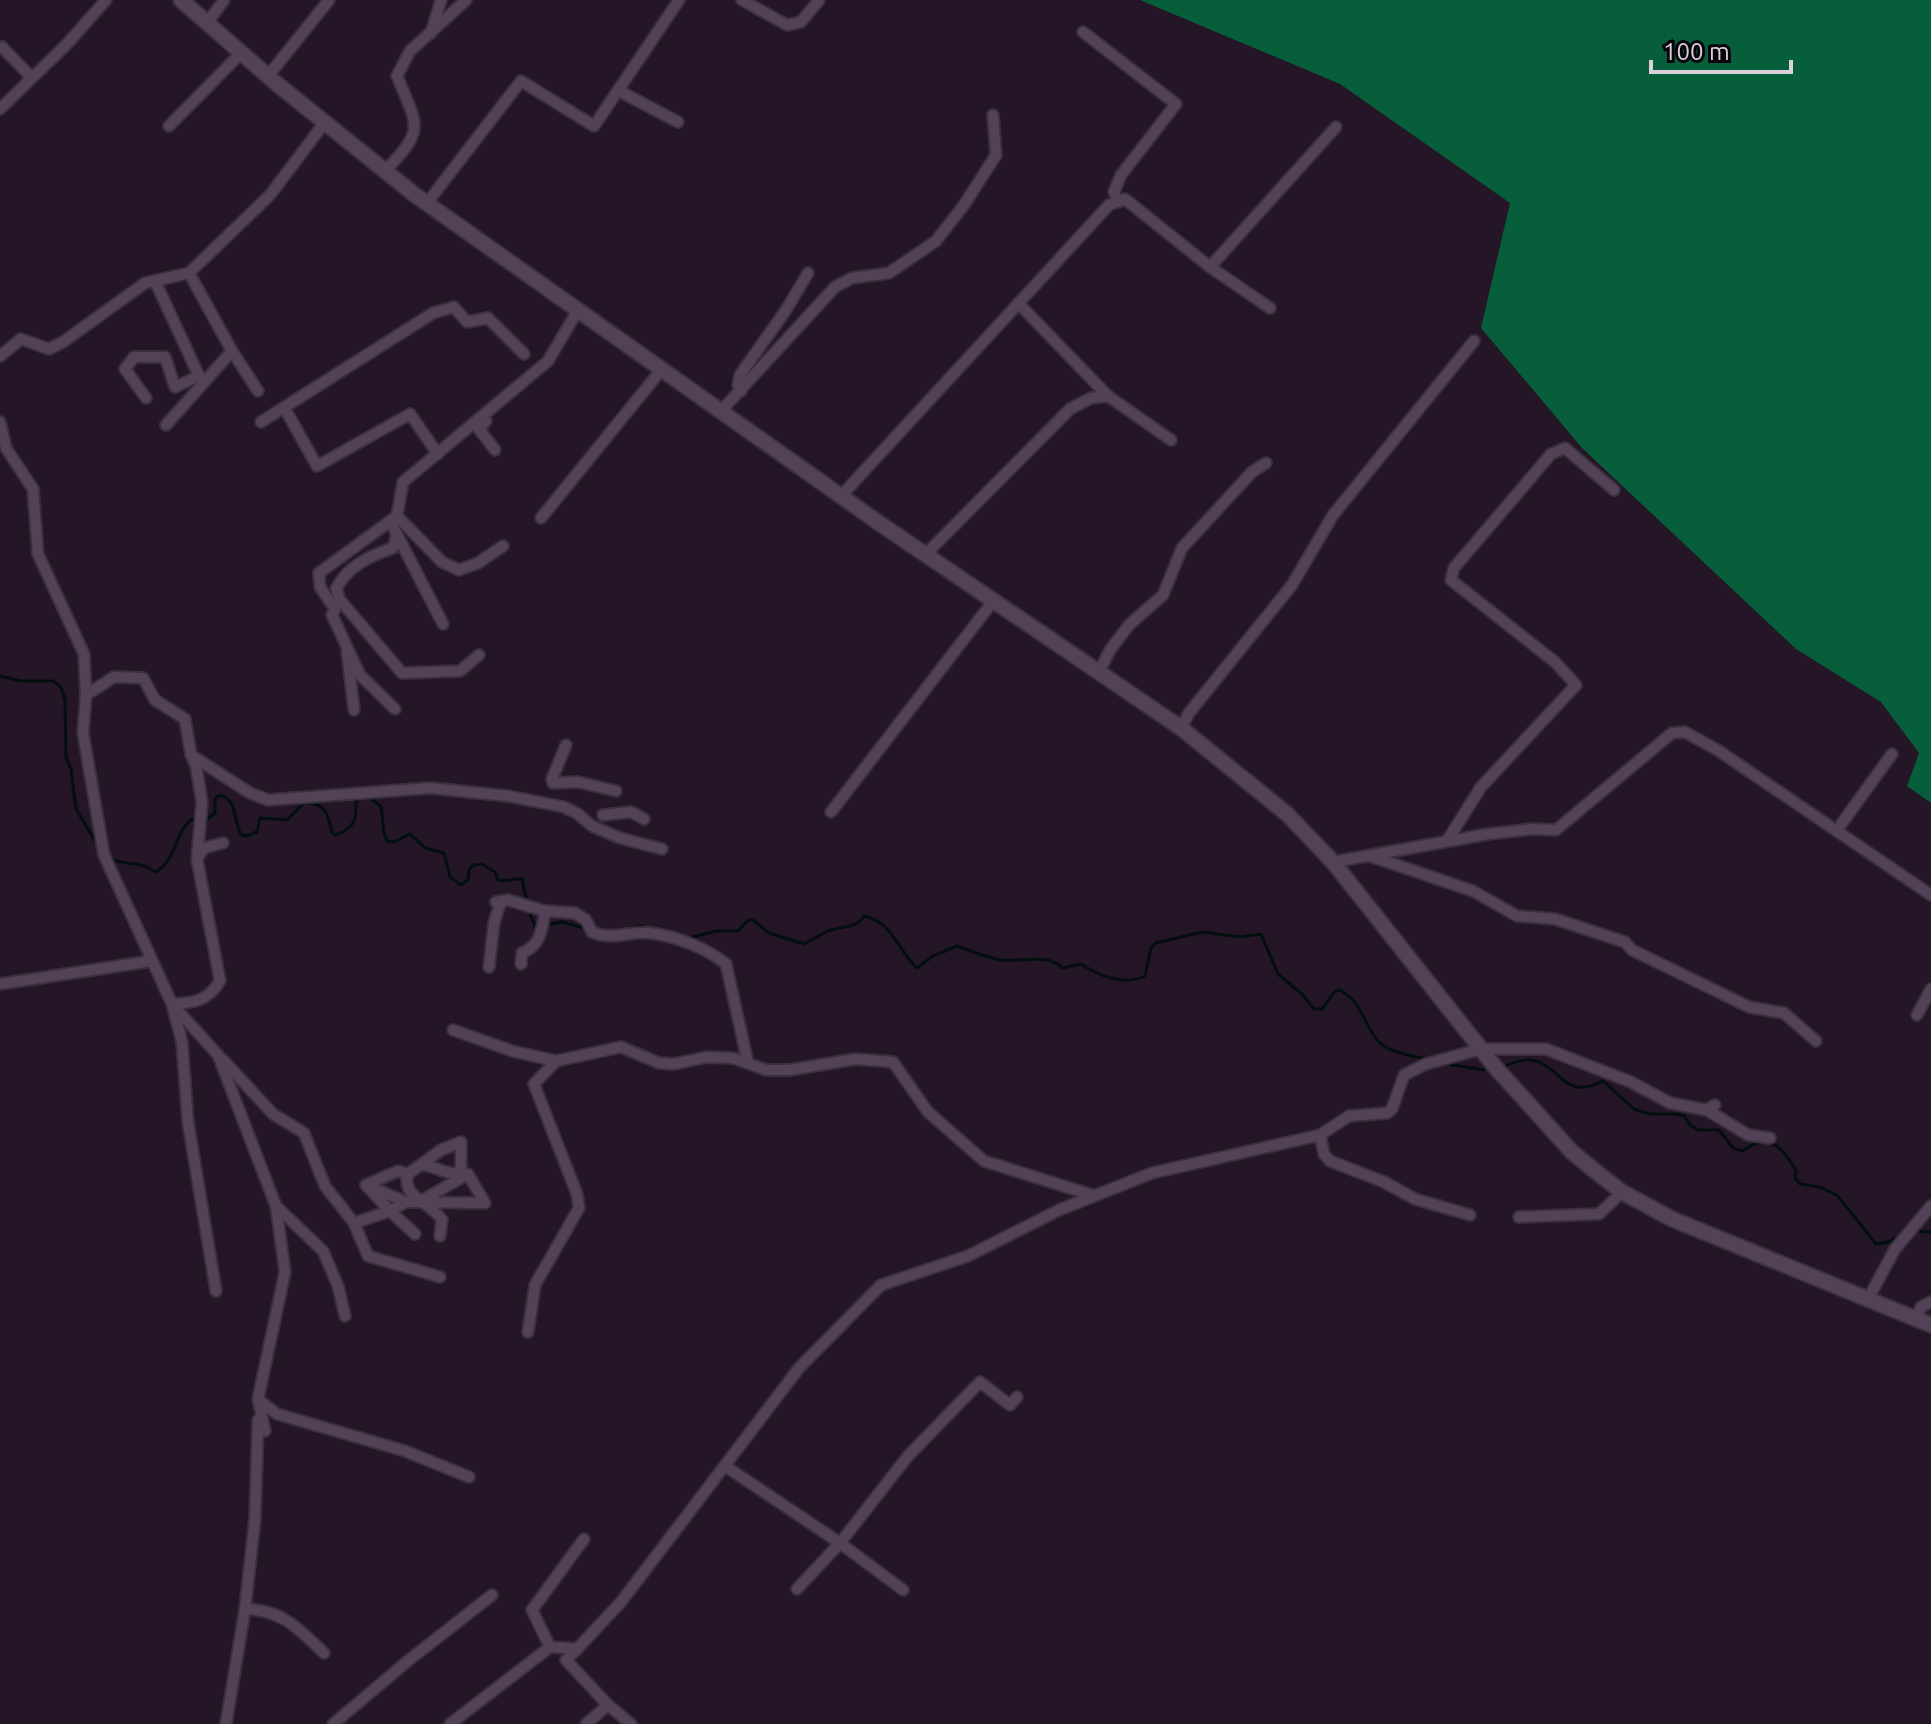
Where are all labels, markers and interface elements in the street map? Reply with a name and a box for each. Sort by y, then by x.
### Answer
scale bar [1651,24,1791,74]
text: 100 m [1663,38,1730,65]

